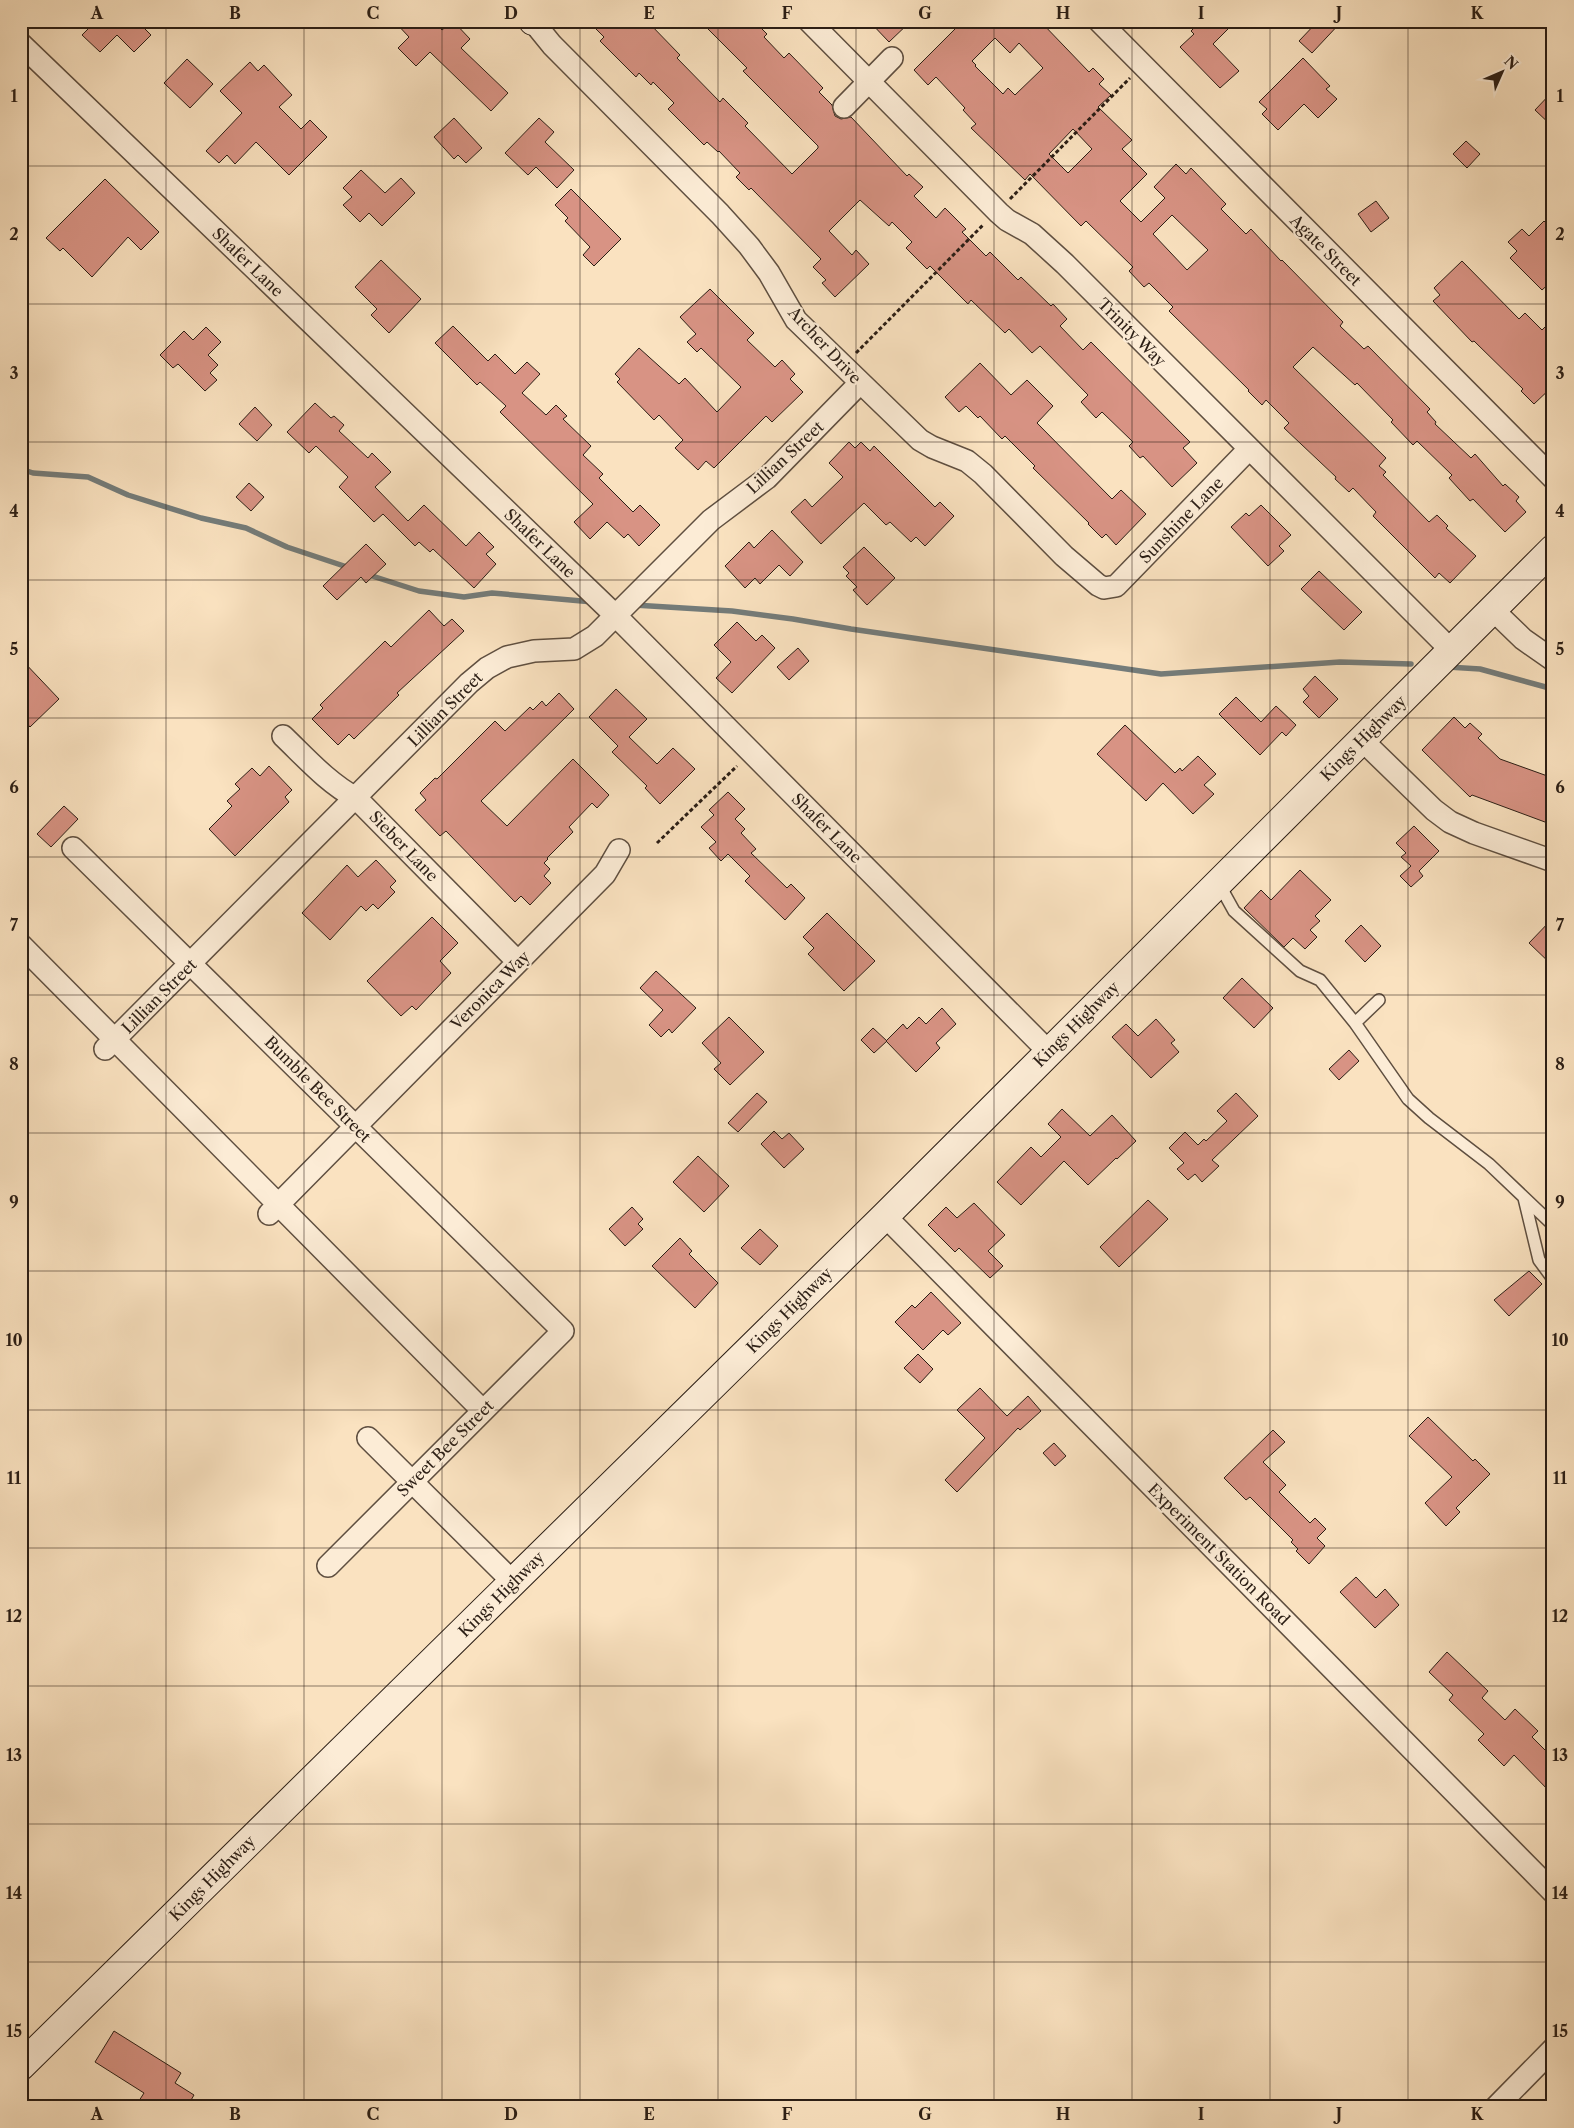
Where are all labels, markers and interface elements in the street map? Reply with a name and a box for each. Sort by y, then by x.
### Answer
text: A [90,3,104,23]
text: B [229,3,241,23]
text: C [367,3,379,23]
text: D [504,3,518,23]
text: E [643,3,655,23]
text: F [782,3,793,23]
text: G [918,3,932,23]
text: H [1056,3,1070,23]
text: I [1198,3,1205,23]
text: J [1333,3,1342,23]
text: K [1471,3,1485,23]
north arrow [1476,48,1526,98]
text: N [1501,52,1522,73]
text: 1 [10,86,18,106]
text: 1 [1556,86,1564,106]
street label: Agate Street [1285,209,1366,290]
street label: Shafer Lane [208,223,288,301]
text: 2 [9,224,19,244]
text: 2 [1555,224,1565,244]
street label: Trinity Way [1094,294,1171,371]
street label: Archer Drive [784,302,866,388]
text: 3 [9,363,19,383]
text: 3 [1555,363,1565,383]
street label: Lillian Street [742,416,828,498]
street label: Sunshine Lane [1135,473,1227,567]
text: 4 [9,501,19,521]
text: 4 [1555,501,1565,521]
street label: Shafer Lane [500,504,580,582]
text: 5 [10,639,19,659]
text: 5 [1556,639,1565,659]
street label: Lillian Street [403,667,487,751]
street label: Kings Highway [1316,690,1411,785]
text: 6 [9,777,19,797]
text: 6 [1555,777,1565,797]
street label: Shafer Lane [788,789,866,867]
street label: Sieber Lane [365,806,443,886]
text: 7 [10,915,19,935]
text: 7 [1556,915,1565,935]
street label: Veronica Way [446,946,534,1034]
street label: Lillian Street [117,954,201,1038]
street label: Kings Highway [1029,976,1124,1071]
street label: Bumble Bee Street [261,1032,376,1147]
text: 8 [9,1054,19,1074]
text: 8 [1555,1054,1565,1074]
text: 9 [9,1192,19,1212]
text: 9 [1555,1192,1565,1212]
street label: Kings Highway [742,1262,837,1357]
text: 10 [5,1330,23,1350]
text: 10 [1551,1330,1569,1350]
street label: Sweet Bee Street [392,1395,498,1501]
text: 11 [7,1468,22,1488]
text: 11 [1553,1468,1568,1488]
street label: Experiment Station Road [1144,1479,1294,1629]
street label: Kings Highway [454,1546,549,1641]
text: 12 [6,1606,22,1626]
text: 12 [1552,1606,1568,1626]
text: 13 [6,1745,22,1765]
text: 13 [1552,1745,1568,1765]
street label: Kings Highway [165,1830,260,1925]
text: 14 [6,1883,22,1903]
text: 14 [1552,1883,1568,1903]
text: 15 [6,2021,22,2041]
text: 15 [1552,2021,1568,2041]
text: A [90,2104,104,2124]
text: B [229,2104,241,2124]
text: C [367,2104,379,2124]
text: D [504,2104,518,2124]
text: E [643,2104,655,2124]
text: F [782,2104,793,2124]
text: G [918,2104,932,2124]
text: H [1056,2104,1070,2124]
text: I [1198,2104,1205,2124]
text: J [1333,2104,1342,2124]
text: K [1471,2104,1485,2124]

